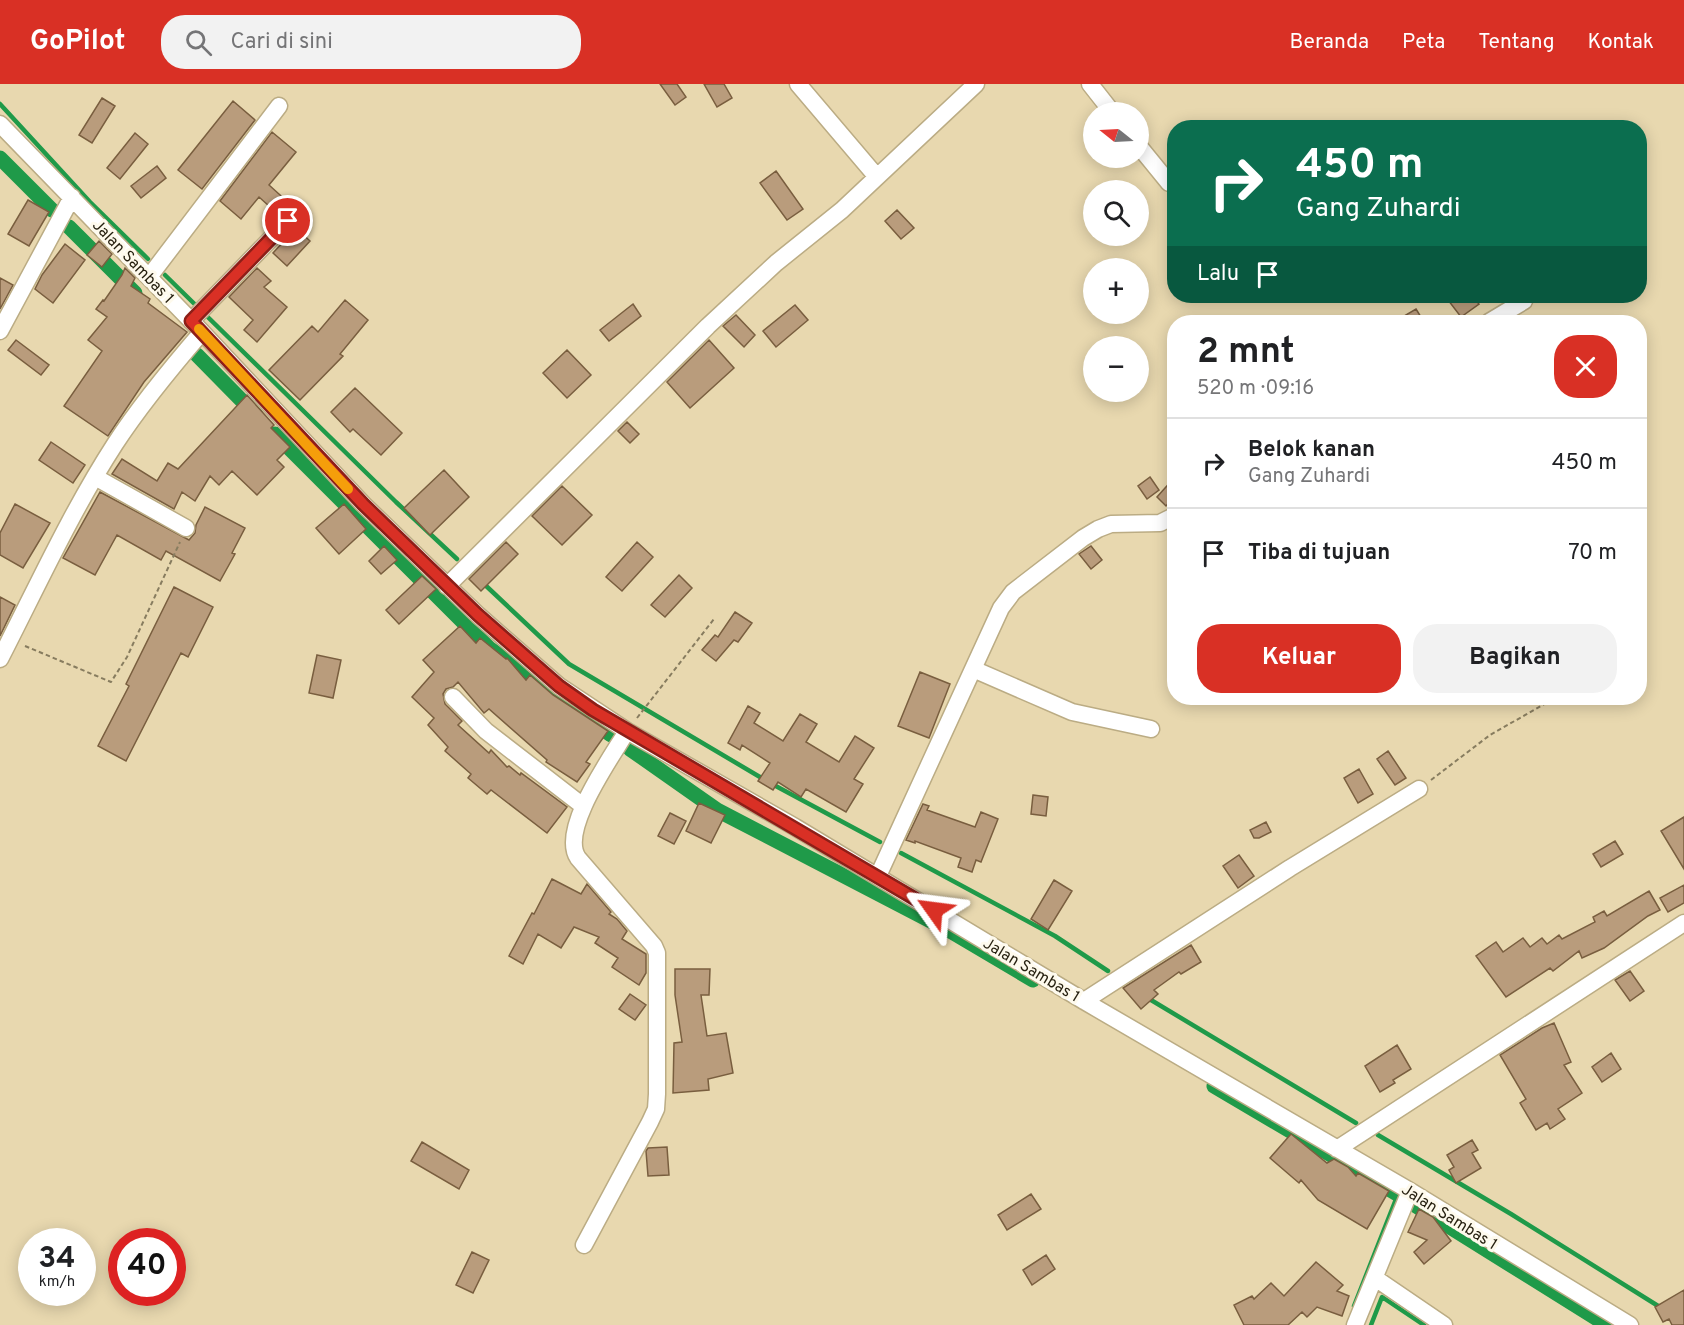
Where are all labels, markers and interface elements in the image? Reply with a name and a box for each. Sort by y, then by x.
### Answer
search box [161,15,581,69]
text: GoPilot [30,24,125,60]
icon: search [182,26,215,59]
text: Cari di sini [230,29,333,56]
text: Beranda [1290,29,1369,56]
text: Peta [1402,29,1445,56]
text: Tentang [1478,29,1555,56]
text: Kontak [1588,29,1654,56]
north arrow [1083,102,1149,168]
map controls [1083,102,1149,402]
text: 450 m [1296,140,1423,193]
icon: right [1197,144,1275,222]
button: search [1083,180,1149,246]
text: Gang Zuhardi [1296,192,1461,226]
pin [262,195,313,246]
icon: arrive [271,204,304,237]
street label: Jalan Sambas 1 [87,216,178,309]
button: + [1083,258,1149,324]
icon: arrive [1251,258,1284,291]
text: Lalu [1197,261,1239,288]
text: 2 mnt [1197,330,1295,376]
button: close [1554,335,1617,398]
button: − [1083,336,1149,402]
text: 520 m · 09:16 [1197,376,1314,402]
text: Belok kanan [1248,437,1375,464]
icon: right [1197,447,1230,480]
text: 450 m [1552,450,1617,477]
text: Gang Zuhardi [1248,464,1370,490]
icon: arrive [1197,537,1230,570]
text: Tiba di tujuan [1248,540,1390,567]
text: 70 m [1568,540,1617,567]
button: Keluar [1197,624,1401,693]
button: Bagikan [1413,624,1617,693]
position arrow [902,878,966,942]
street label: Jalan Sambas 1 [979,934,1083,1007]
street label: Jalan Sambas 1 [1397,1180,1501,1255]
speed limit sign: 40 [108,1228,186,1306]
text: 34 [38,1241,76,1278]
text: km/h [39,1273,75,1292]

